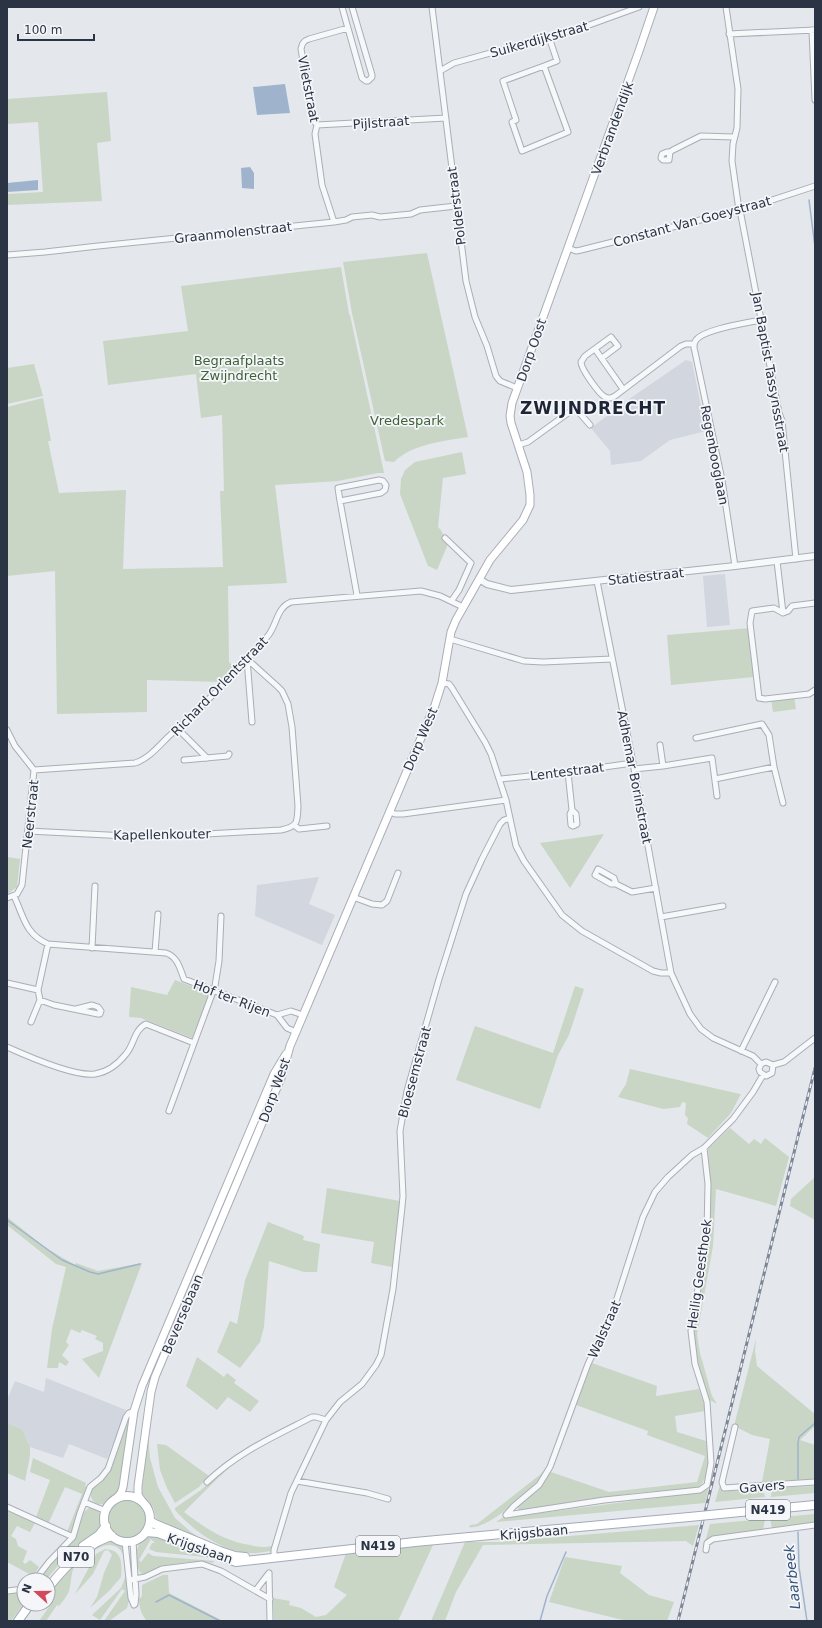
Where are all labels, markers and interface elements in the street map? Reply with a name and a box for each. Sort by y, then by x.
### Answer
scale bar [18,16,94,42]
street label: Suikerdijkstraat [488,18,590,61]
text: 100 m [24,23,62,37]
street label: Vlietstraat [295,55,322,124]
street label: Verbrandendijk [589,79,637,177]
street label: Pijlstraat [352,113,410,132]
street label: Polderstraat [444,166,469,246]
street label: Constant Van Goeystraat [612,193,773,250]
street label: Graanmolenstraat [173,219,293,246]
street label: Jan Baptist Tassynsstraat [749,290,792,453]
street label: Dorp Oost [514,317,549,384]
park label: Begraafplaats Zwijndrecht [194,353,285,383]
district label: ZWIJNDRECHT [520,398,666,418]
street label: Regenbooglaan [697,404,732,506]
park label: Vredespark [370,413,444,428]
street label: Statiestraat [607,565,685,588]
street label: Richard Orlentstraat [168,634,271,739]
street label: Dorp West [400,705,441,773]
street label: Adhemar Borinstraat [614,709,655,845]
street label: Lentestraat [529,760,605,783]
street label: Neerstraat [19,779,42,849]
street label: Kapellenkouter [113,826,212,843]
street label: Hof ter Rijen [191,977,273,1020]
street label: Bloesemstraat [395,1025,434,1120]
street label: Dorp West [256,1056,293,1125]
street label: Heilig Geesthoek [684,1218,715,1330]
street label: Beversebaan [159,1272,206,1356]
street label: Walstraat [585,1298,624,1361]
street label: Gavers [739,1477,786,1496]
road number: N419 [746,1500,790,1520]
street label: Krijgsbaan [499,1522,569,1543]
street label: Krijgsbaan [165,1530,235,1567]
road number: N419 [356,1536,400,1556]
water label: Laarbeek [781,1543,803,1610]
road number: N70 [58,1547,94,1567]
north arrow [16,1572,56,1612]
text: N [19,1582,35,1595]

